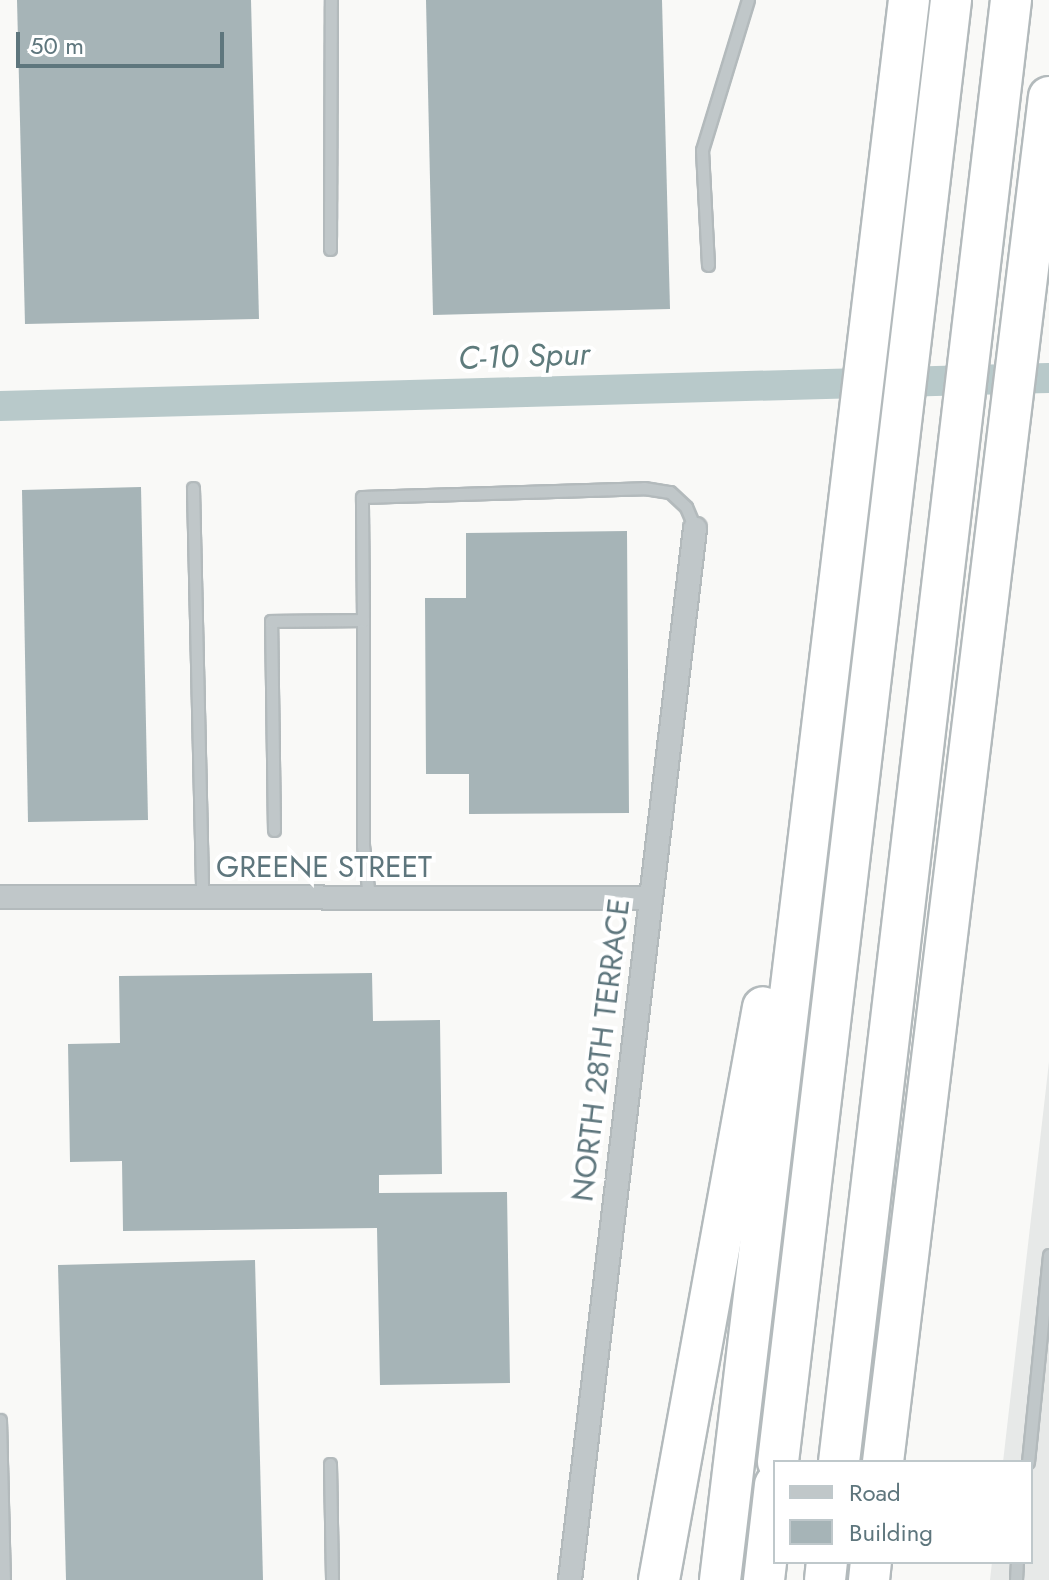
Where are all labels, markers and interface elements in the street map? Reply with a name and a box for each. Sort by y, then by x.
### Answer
scale bar [20,16,228,66]
text: 50 m [30,28,84,63]
water label: C-10 Spur [458,335,590,377]
street label: GREENE STREET [216,849,432,885]
street label: NORTH 28TH TERRACE [565,896,637,1204]
legend [773,1460,1033,1564]
text: Road [849,1475,901,1510]
text: Building [849,1515,933,1550]

